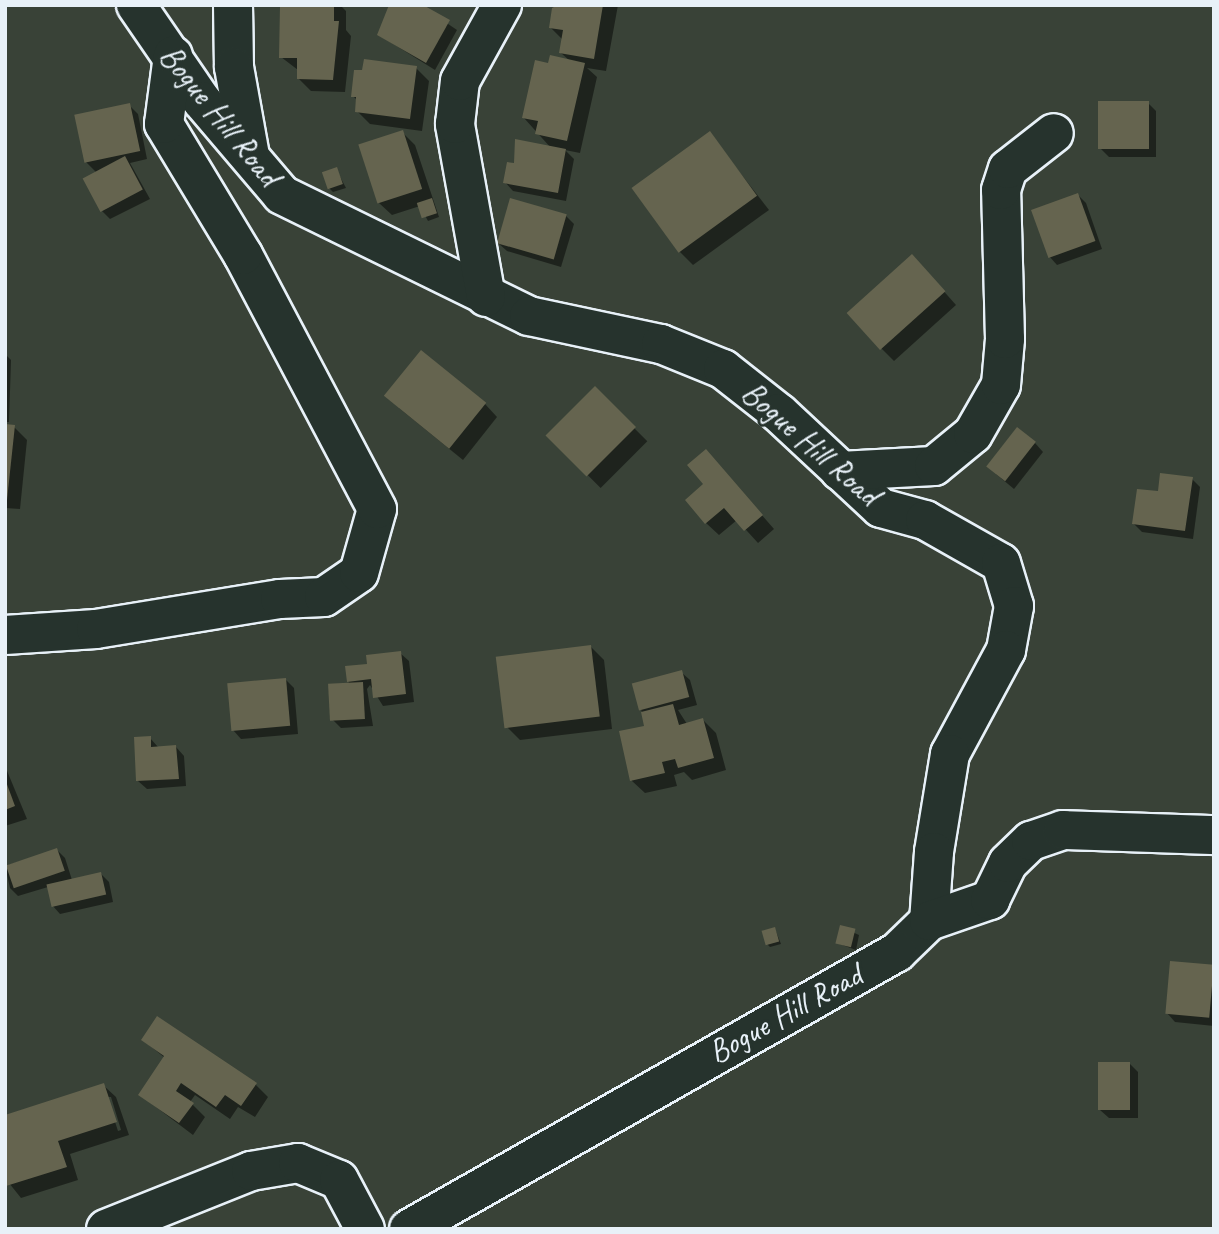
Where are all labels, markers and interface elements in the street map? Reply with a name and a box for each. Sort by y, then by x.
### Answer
street label: Bogue Hill Road [150,37,288,195]
street label: Bogue Hill Road [733,373,887,515]
street label: Bogue Hill Road [701,955,869,1073]

